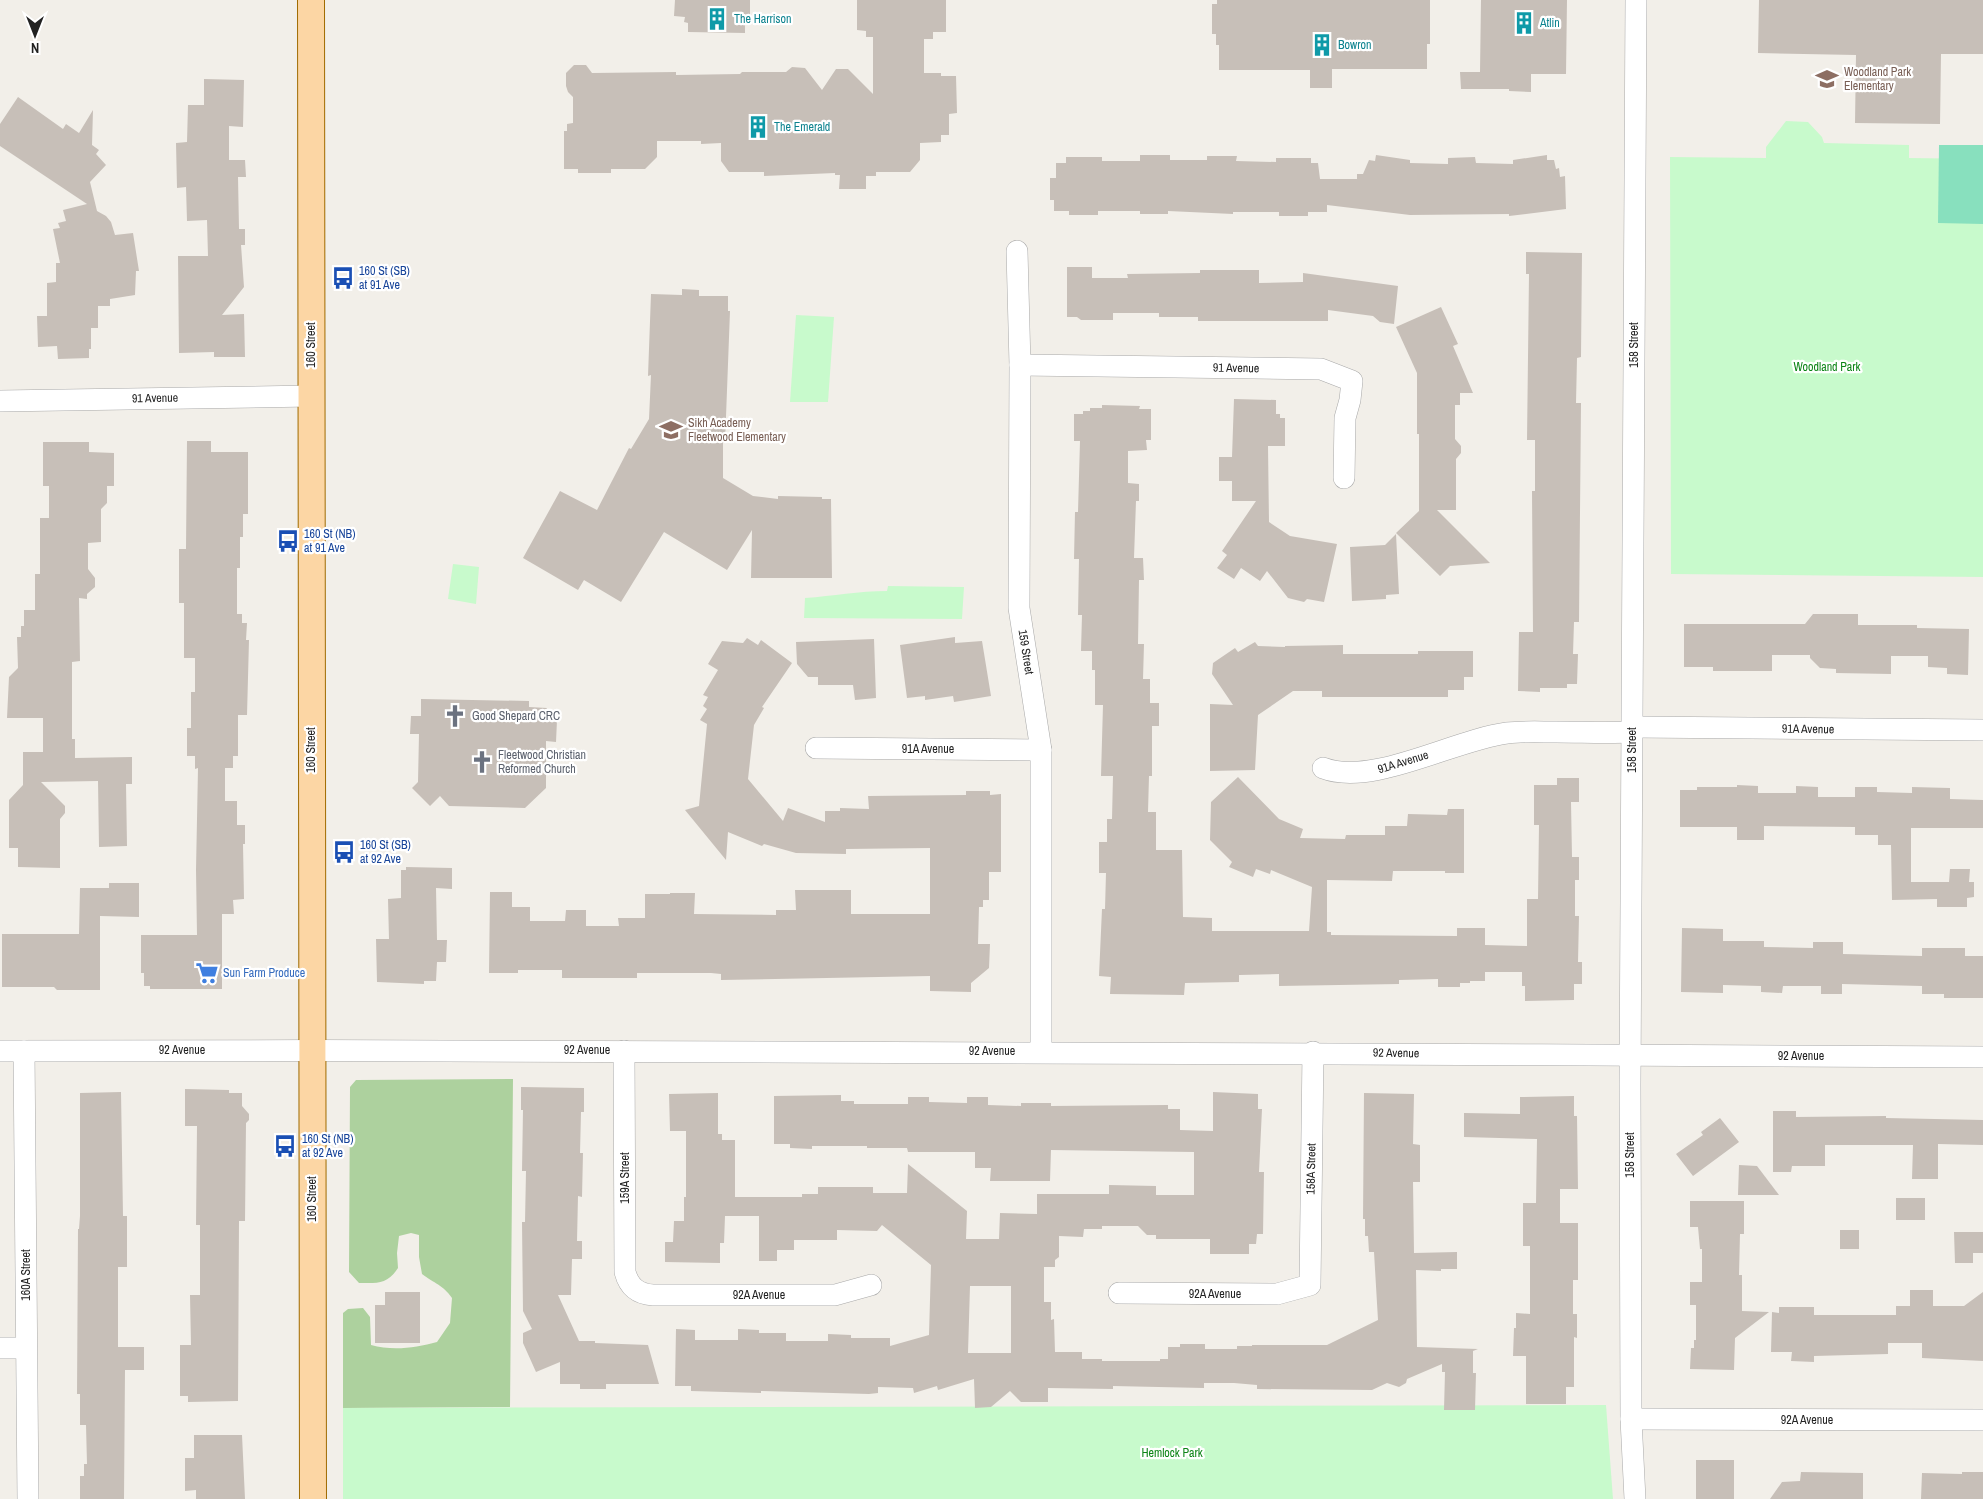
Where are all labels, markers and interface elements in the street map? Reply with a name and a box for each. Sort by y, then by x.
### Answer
building icon: The Harrison [704,6,730,32]
north arrow [10,10,60,60]
building icon: Atlin [1511,10,1537,36]
place label: The Harrison [734,11,791,27]
place label: Atlin [1539,15,1560,31]
building icon: Bowron [1309,32,1335,58]
place label: Bowron [1338,37,1371,53]
text: N [31,39,39,57]
place label: Woodland Park Elementary [1844,64,1911,94]
school or university icon: Woodland Park Elementary [1814,66,1840,92]
building icon: The Emerald [745,114,771,140]
place label: The Emerald [774,119,830,135]
place label: 160 St (SB) at 91 Ave [359,263,410,293]
bus stop icon: 160 St (SB) at 91 Ave [330,265,356,291]
street label: 160 Street [303,322,319,368]
street label: 158 Street [1626,322,1642,368]
park label: Woodland Park [1793,359,1861,375]
street label: 91 Avenue [1213,360,1259,376]
street label: 91 Avenue [132,390,178,406]
place label: Sikh Academy Fleetwood Elementary [688,415,786,445]
school or university icon: Sikh Academy Fleetwood Elementary [658,417,684,443]
place label: 160 St (NB) at 91 Ave [304,526,355,556]
bus stop icon: 160 St (NB) at 91 Ave [275,528,301,554]
street label: 159 Street [1015,628,1037,676]
church icon: Good Shepard CRC [442,703,468,729]
place label: Good Shepard CRC [472,708,560,724]
street label: 91A Avenue [1782,721,1834,737]
street label: 160 Street [303,727,319,773]
street label: 158 Street [1624,727,1640,773]
street label: 91A Avenue [902,741,954,757]
place label: Fleetwood Christian Reformed Church [498,747,586,777]
street label: 91A Avenue [1376,747,1430,777]
church icon: Fleetwood Christian Reformed Church [469,749,495,775]
place label: 160 St (SB) at 92 Ave [360,837,411,867]
bus stop icon: 160 St (SB) at 92 Ave [331,839,357,865]
supermarket icon: Sun Farm Produce [194,960,220,986]
place label: Sun Farm Produce [223,965,305,981]
street label: 92 Avenue [159,1042,205,1058]
street label: 92 Avenue [564,1042,610,1058]
street label: 92 Avenue [969,1043,1015,1059]
street label: 92 Avenue [1373,1045,1419,1061]
street label: 92 Avenue [1778,1048,1824,1064]
place label: 160 St (NB) at 92 Ave [302,1131,353,1161]
street label: 158 Street [1622,1132,1638,1178]
bus stop icon: 160 St (NB) at 92 Ave [272,1133,298,1159]
street label: 158A Street [1303,1143,1319,1195]
street label: 159A Street [617,1152,633,1204]
street label: 160 Street [304,1176,320,1222]
street label: 160A Street [18,1249,34,1301]
street label: 92A Avenue [1189,1286,1241,1302]
street label: 92A Avenue [733,1287,785,1303]
street label: 92A Avenue [1781,1412,1833,1428]
park label: Hemlock Park [1141,1445,1203,1461]

